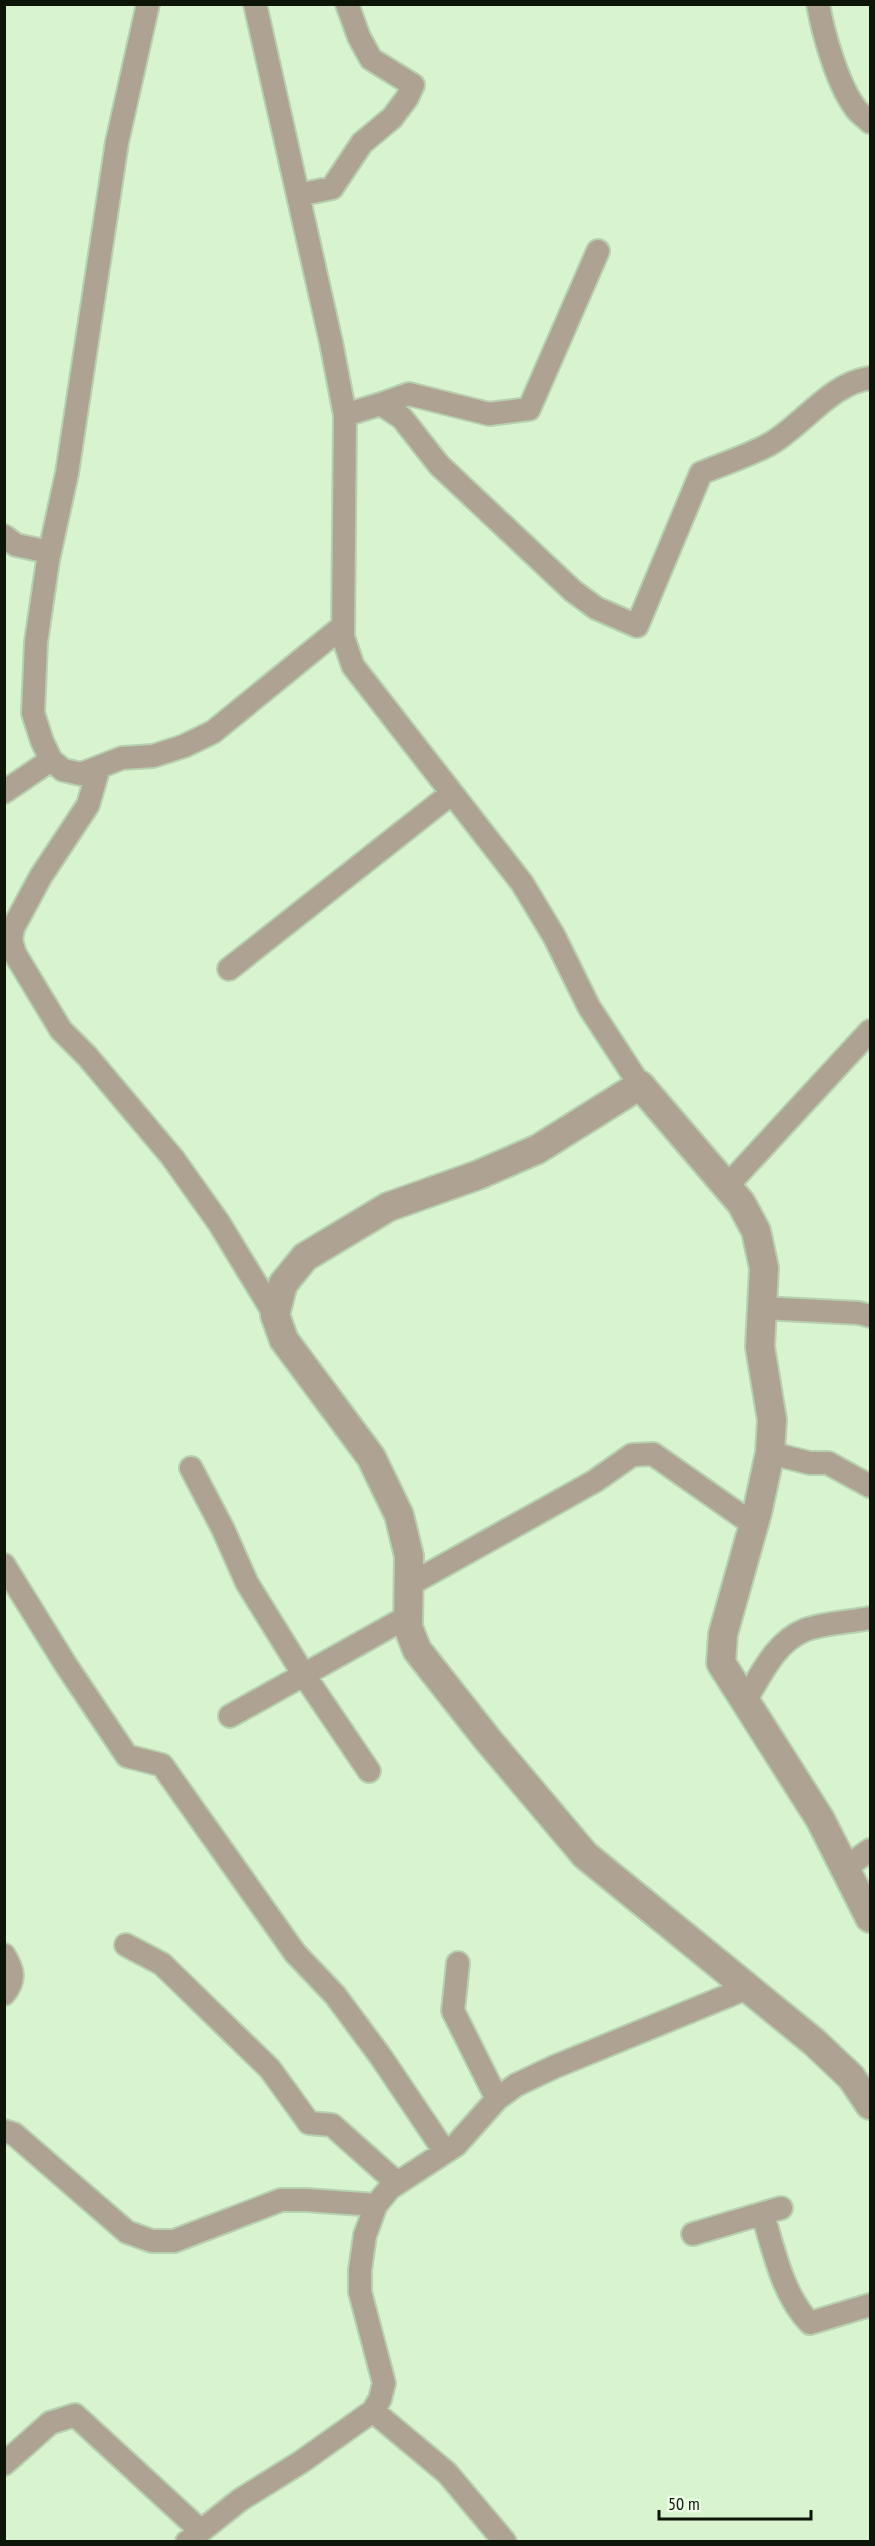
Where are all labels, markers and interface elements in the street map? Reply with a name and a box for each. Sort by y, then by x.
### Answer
scale bar [659,2483,810,2521]
text: 50 m [668,2492,700,2515]

